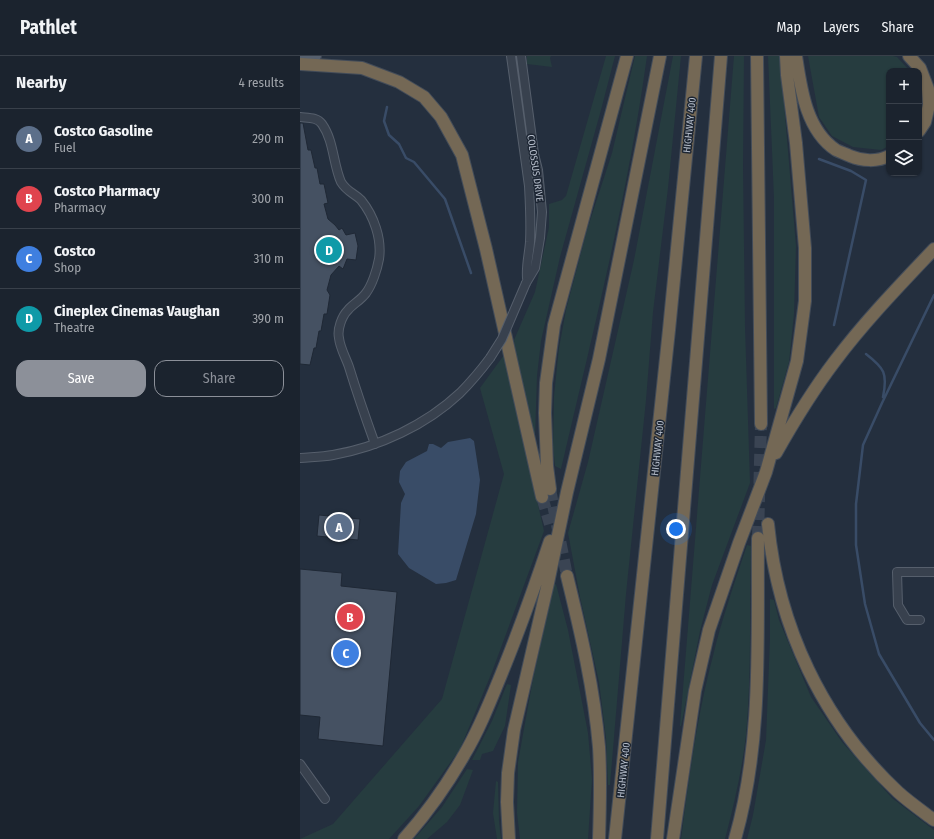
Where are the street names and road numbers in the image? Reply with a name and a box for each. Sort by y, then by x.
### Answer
street label: HIGHWAY 400 [681,97,699,153]
street label: COLOSSUS DRIVE [524,134,546,203]
street label: HIGHWAY 400 [649,420,667,476]
street label: HIGHWAY 400 [615,742,633,798]

